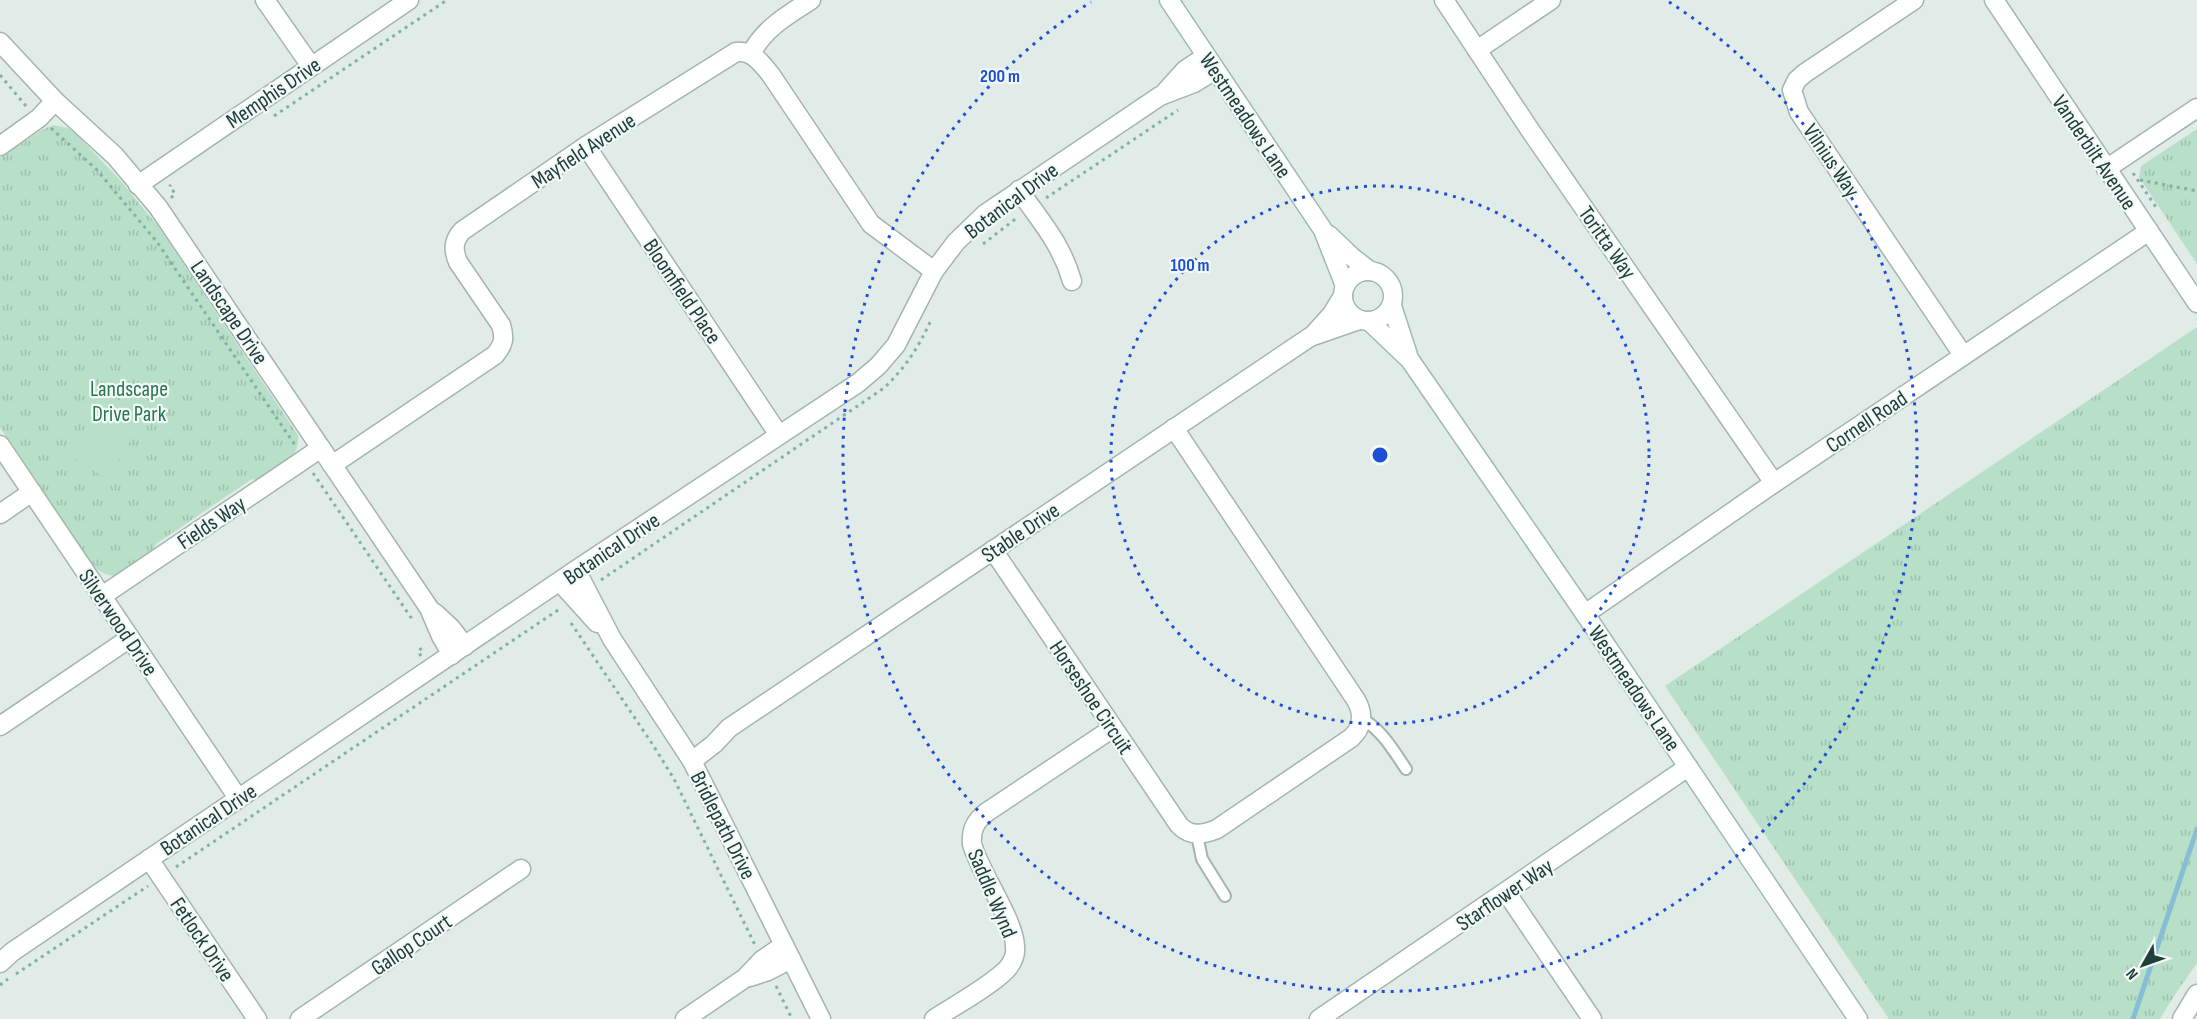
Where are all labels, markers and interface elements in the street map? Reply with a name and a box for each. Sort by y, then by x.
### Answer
street label: Westmeadows Lane [1193,48,1297,184]
street label: Memphis Drive [221,52,326,135]
text: 200 m [980,66,1020,87]
street label: Vanderbilt Avenue [2045,90,2142,215]
street label: Mayfield Avenue [527,108,641,195]
street label: Vilnius Way [1796,119,1865,203]
street label: Botanical Drive [960,157,1064,245]
street label: Toritta Way [1572,201,1642,285]
street label: Bloomfield Place [637,234,727,349]
text: 100 m [1171,255,1210,276]
street label: Landscape Drive [184,256,273,370]
park label: Landscape Drive Park [90,376,168,428]
street label: Cornell Road [1821,385,1913,459]
centre of rings [1370,445,1390,465]
street label: Fields Way [172,490,252,556]
street label: Stable Drive [977,497,1065,569]
street label: Botanical Drive [558,507,665,591]
street label: Silverwood Drive [72,564,163,681]
street label: Westmeadows Lane [1582,621,1686,757]
street label: Horseshoe Circuit [1043,636,1139,760]
street label: Bridlepath Drive [684,767,761,884]
street label: Botanical Drive [155,778,262,862]
street label: Saddle Wynd [961,845,1022,942]
street label: Starflower Way [1451,853,1559,938]
street label: Fetlock Drive [164,893,240,987]
street label: Gallop Court [366,908,457,982]
north arrow [2113,935,2173,995]
text: N [2123,964,2143,983]

